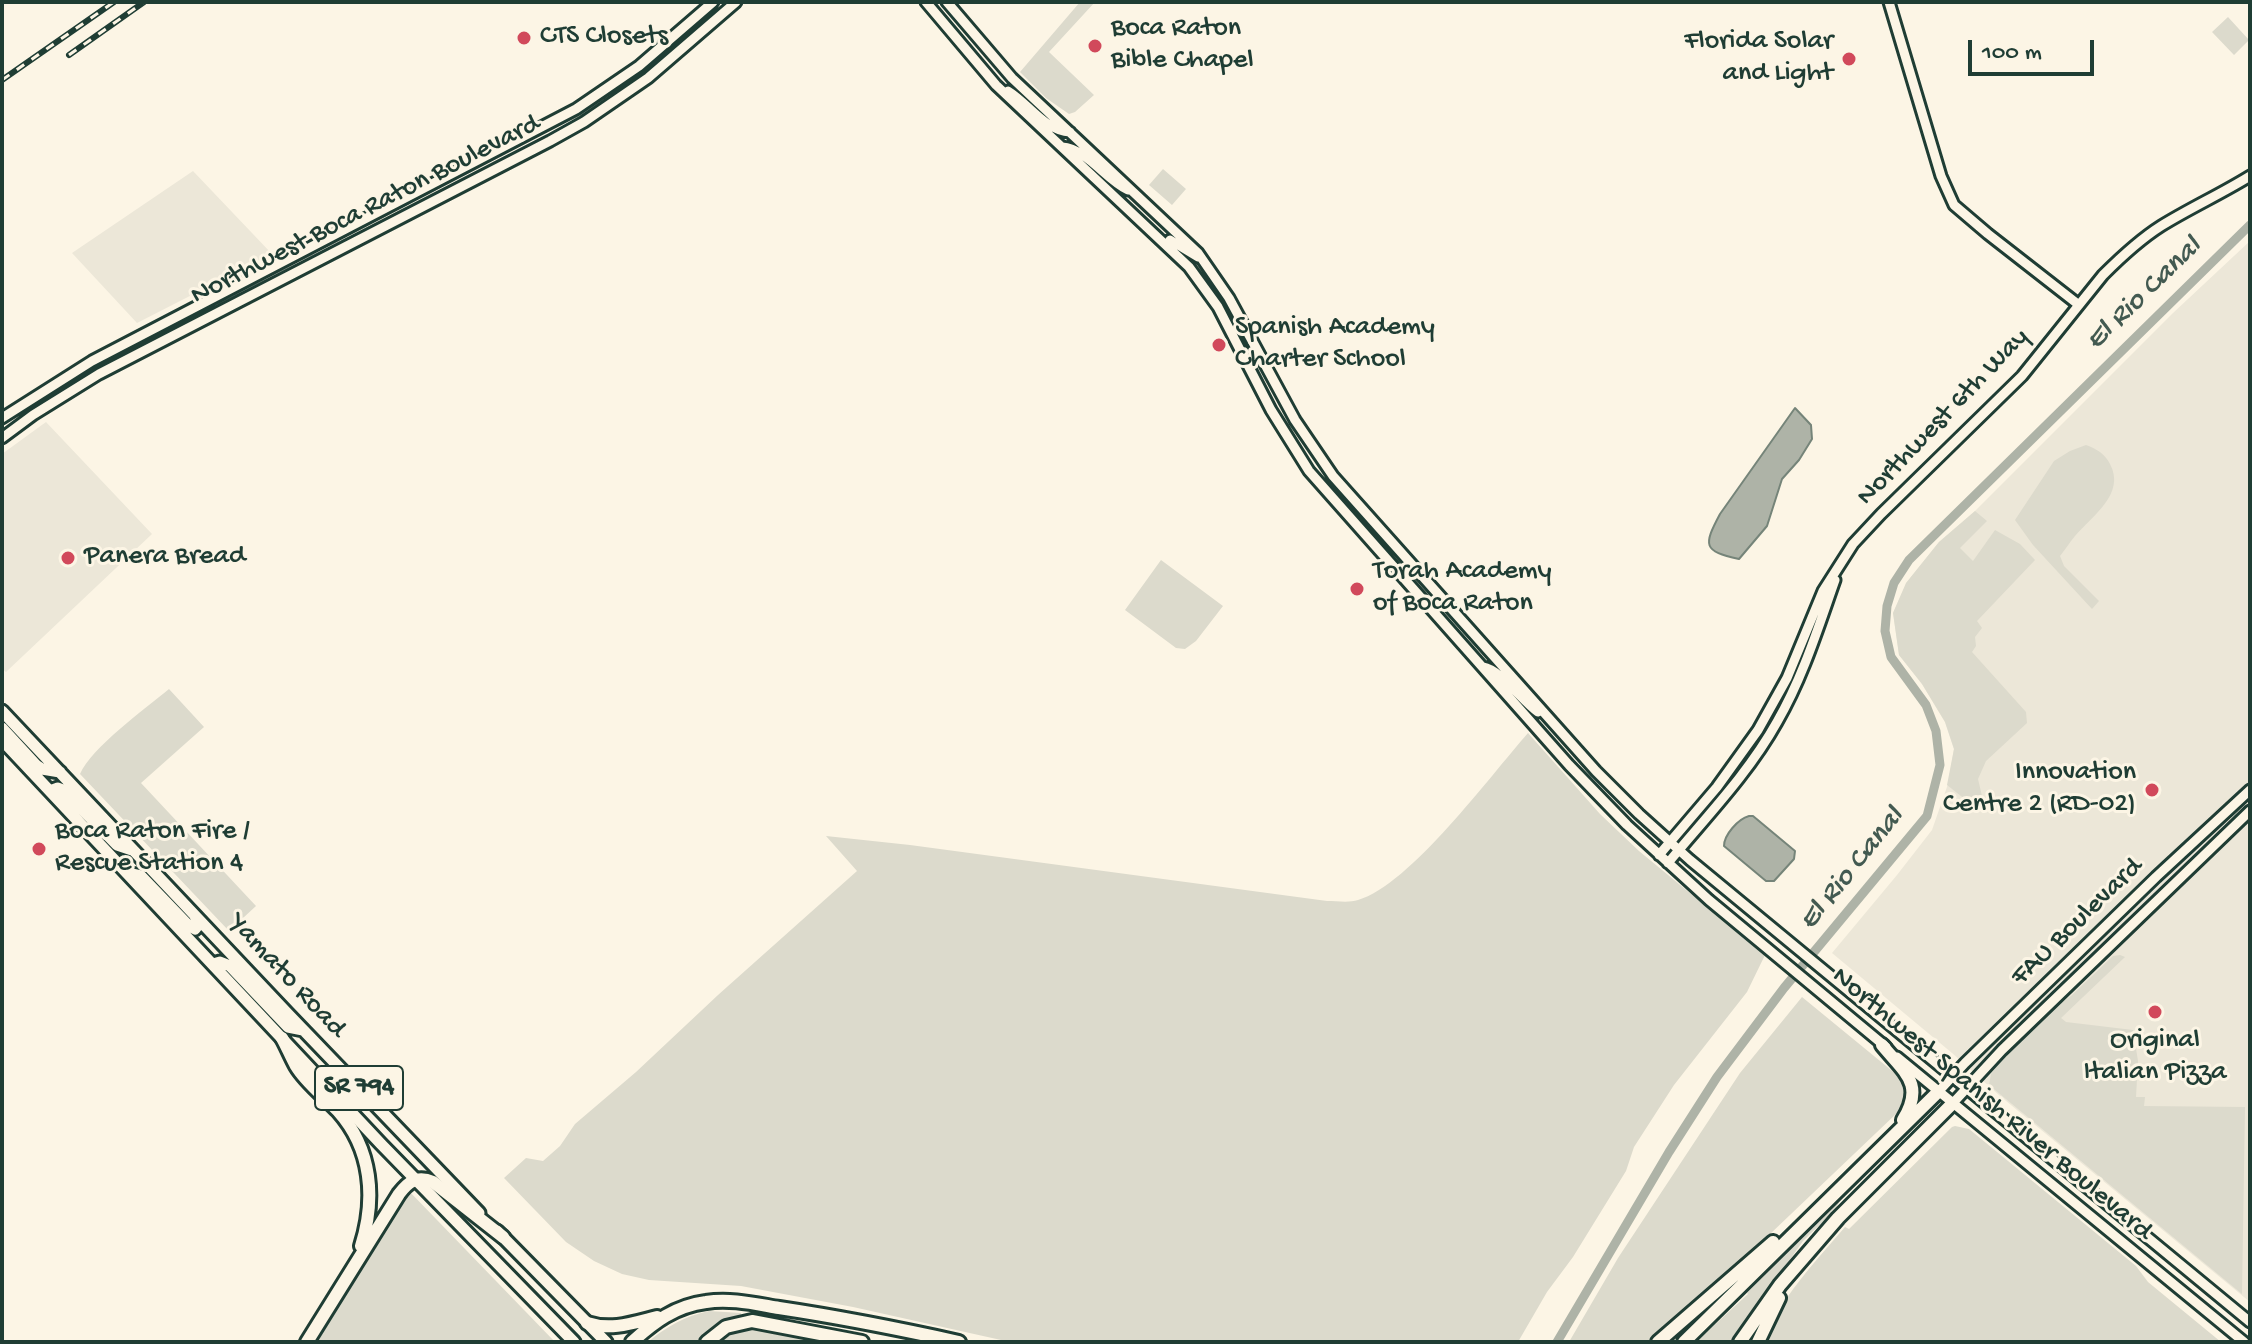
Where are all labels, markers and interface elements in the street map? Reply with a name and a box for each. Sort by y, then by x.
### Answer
place label: Boca Raton Bible Chapel [1111,13,1254,79]
place label: CTS Closets [540,21,668,55]
scale bar [1972,24,2098,74]
place label: Florida Solar and Light [1684,26,1833,92]
marker: CTS Closets [515,29,533,47]
marker: Boca Raton Bible Chapel [1086,37,1104,55]
text: 100 m [1982,39,2042,68]
marker: Florida Solar and Light [1840,50,1858,68]
street label: Northwest Boca Raton Boulevard [186,108,546,314]
water label: El Rio Canal [2079,231,2211,359]
place label: Spanish Academy Charter School [1235,312,1435,378]
street label: Northwest 6th Way [1851,322,2037,514]
marker: Spanish Academy Charter School [1210,336,1228,354]
place label: Panera Bread [84,541,245,575]
marker: Panera Bread [59,549,77,567]
place label: Torah Academy of Boca Raton [1373,556,1552,622]
marker: Torah Academy of Boca Raton [1348,580,1366,598]
place label: Innovation Centre 2 (RD-02) [1943,757,2136,823]
marker: Innovation Centre 2 (RD-02) [2143,781,2161,799]
water label: El Rio Canal [1793,801,1913,939]
place label: Boca Raton Fire / Rescue Station 4 [55,816,250,882]
marker: Boca Raton Fire / Rescue Station 4 [30,840,48,858]
street label: FAU Boulevard [2005,852,2151,994]
street label: Yamato Road [220,908,352,1046]
street label: Northwest Spanish River Boulevard [1824,961,2158,1249]
marker: Original Italian Pizza [2146,1003,2164,1021]
place label: Original Italian Pizza [2083,1025,2227,1091]
road number: SR 794 [315,1066,403,1110]

